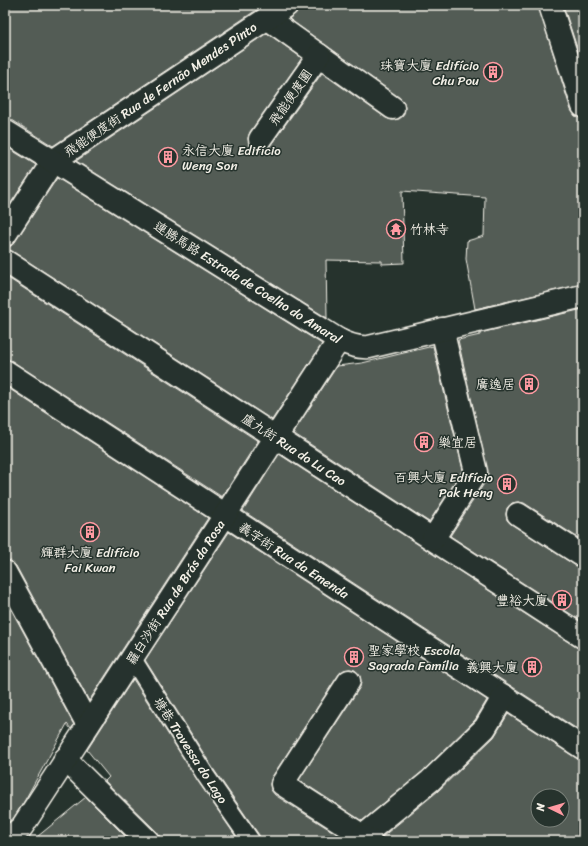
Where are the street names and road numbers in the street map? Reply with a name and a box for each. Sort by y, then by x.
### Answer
street label: 飛能便度街 Rua de Fernão Mendes Pinto [59,16,262,163]
street label: 飛能便度圍 [262,64,318,131]
street label: 連勝馬路 Estrada de Coelho do Amaral [149,215,347,350]
street label: 盧九街 Rua do Lu Cao [237,407,351,492]
street label: 羅白沙街 Rua de Brás da Rosa [120,515,231,669]
street label: 義字街 Rua da Emenda [234,516,354,605]
street label: 塘巷 Travessa do Lago [147,692,234,809]

